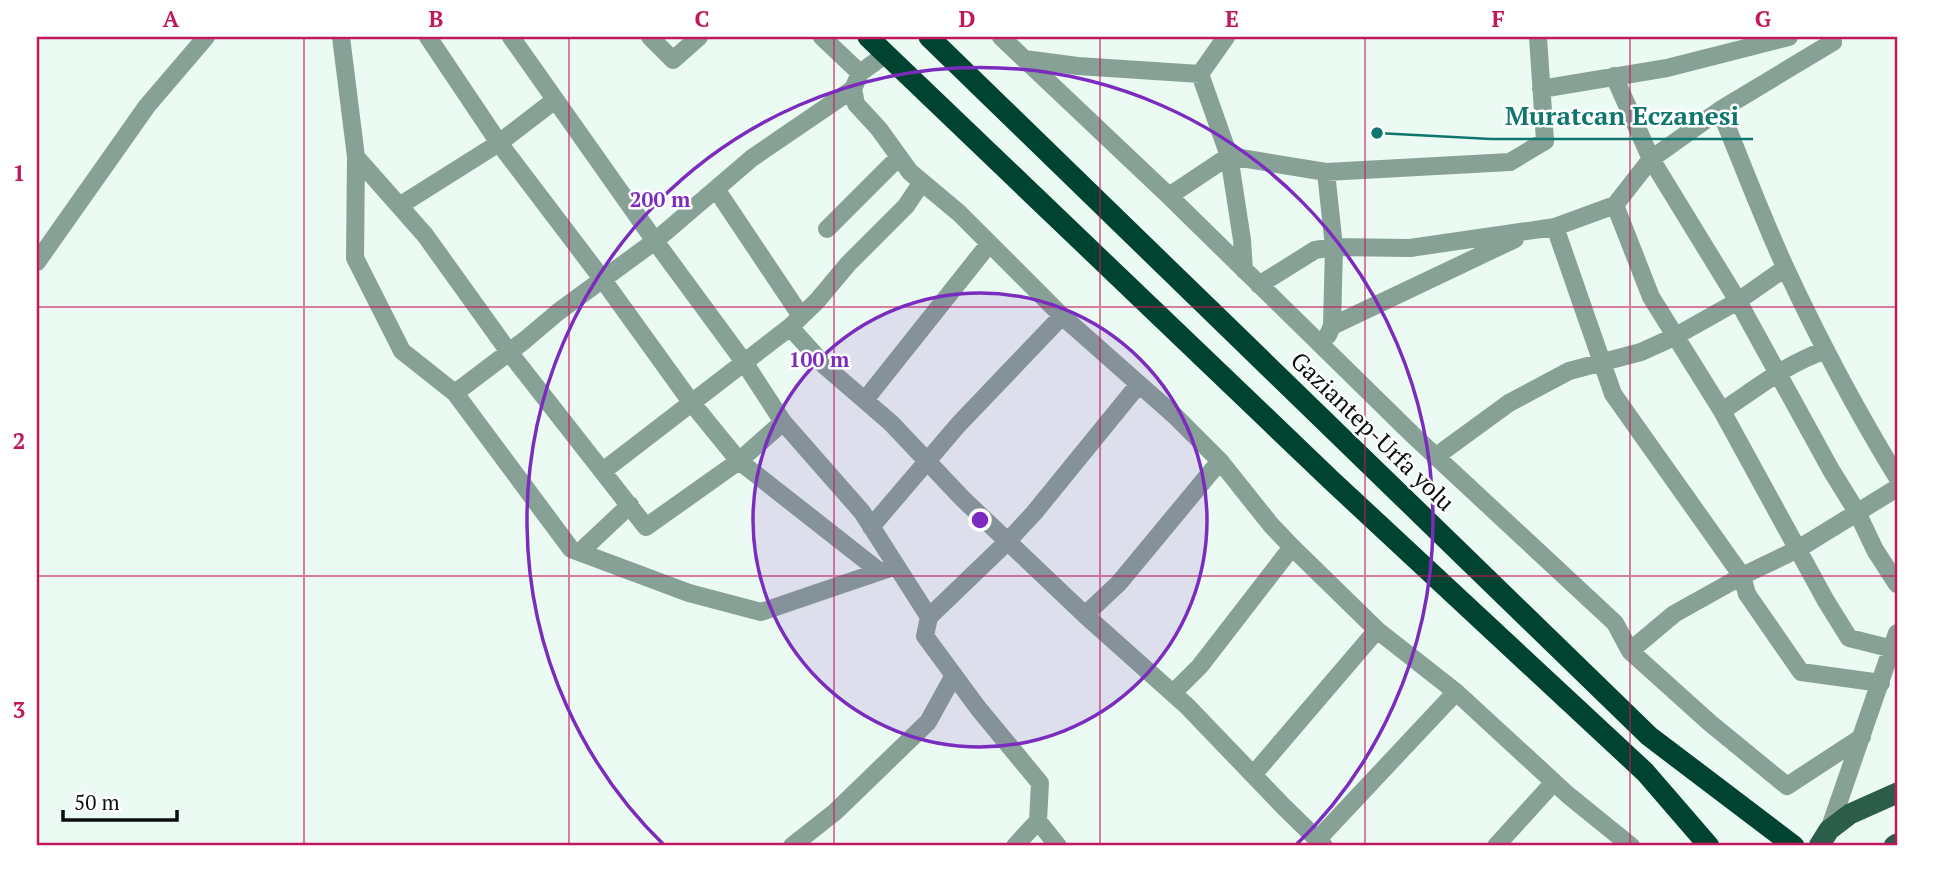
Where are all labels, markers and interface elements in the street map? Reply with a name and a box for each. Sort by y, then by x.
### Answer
text: A [163,3,180,34]
text: B [429,3,444,34]
text: C [695,3,710,34]
text: D [959,3,976,34]
text: E [1225,3,1239,34]
text: F [1491,3,1505,34]
text: G [1755,3,1772,34]
callout: Muratcan Eczanesi [1491,92,1753,139]
text: Muratcan Eczanesi [1505,98,1739,132]
text: 1 [13,157,26,188]
text: 200 m [630,185,691,213]
street label: Gaziantep-Urfa yolu [1284,344,1462,518]
text: 100 m [789,345,850,373]
text: 2 [13,425,26,456]
centre of rings [968,508,992,532]
text: 3 [13,694,26,725]
scale bar [63,778,177,822]
text: 50 m [74,788,120,816]

